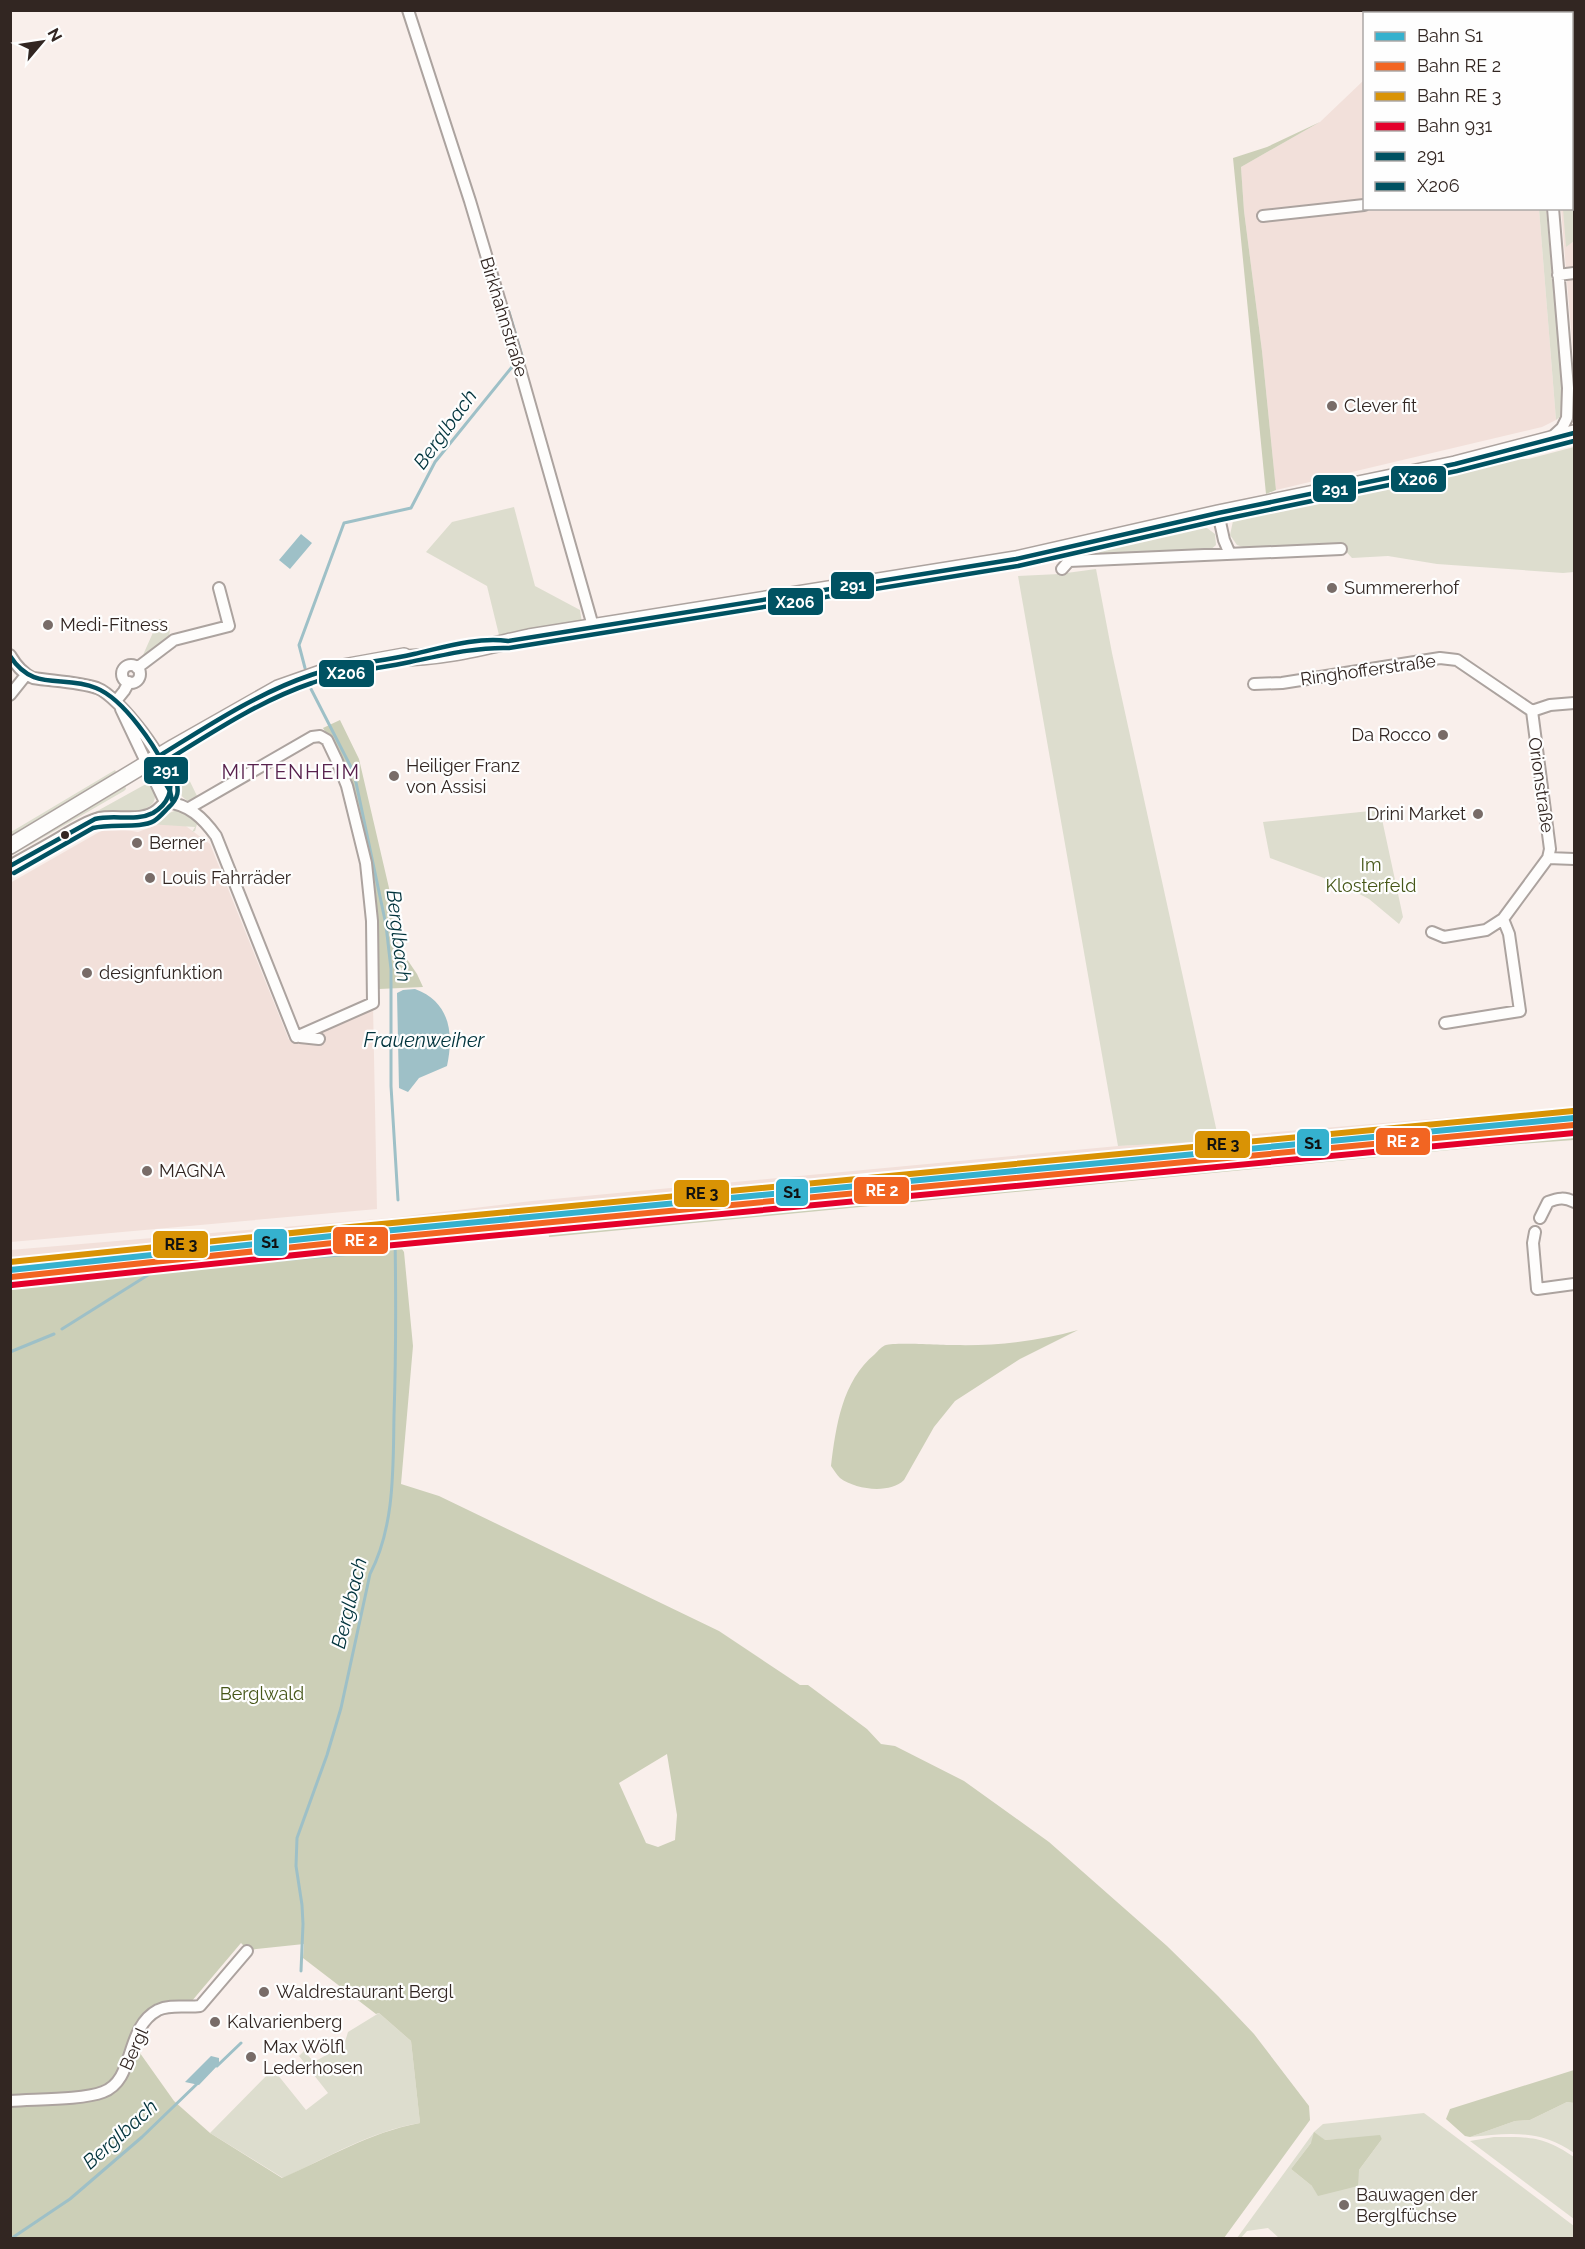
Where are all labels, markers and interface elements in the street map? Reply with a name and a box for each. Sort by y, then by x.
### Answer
north arrow [12,12,72,72]
legend [1363,12,1573,210]
text: N [43,25,66,45]
text: Bahn S1 [1417,25,1483,46]
text: Bahn RE 2 [1417,55,1501,76]
text: Bahn RE 3 [1417,85,1501,106]
text: Bahn 931 [1417,115,1493,136]
text: 291 [1417,145,1445,166]
text: X206 [1417,175,1460,196]
street label: Birkhahnstraße [476,254,533,380]
water label: Berglbach [408,384,482,474]
place label: Clever fit [1344,395,1417,416]
marker: Clever fit [1325,399,1339,413]
line badge: X206 [1390,465,1447,493]
text: X206 [1398,470,1438,489]
line badge: 291 [1312,474,1357,503]
text: 291 [1322,480,1348,499]
line badge: 291 [830,571,875,600]
text: 291 [840,576,866,595]
place label: Summererhof [1344,577,1460,598]
marker: Summererhof [1325,581,1339,595]
line badge: X206 [767,587,824,616]
text: X206 [775,593,815,612]
place label: Medi-Fitness [60,614,168,635]
marker: Medi-Fitness [41,618,55,632]
street label: Ringhofferstraße [1299,650,1437,689]
line badge: X206 [318,659,375,688]
text: X206 [326,664,366,683]
place label: Da Rocco [1351,724,1431,745]
marker: Da Rocco [1436,728,1450,742]
street label: Orionstraße [1524,736,1559,834]
place label: Heiliger Franz von Assisi [406,755,520,797]
line badge: 291 [143,756,189,785]
district label: MITTENHEIM [222,760,360,784]
text: 291 [153,761,179,780]
marker: Heiliger Franz von Assisi [387,769,401,783]
place label: Drini Market [1366,803,1466,824]
marker: Drini Market [1471,807,1485,821]
unlabelled marker [59,829,71,841]
place label: Berner [149,832,206,853]
marker: Berner [130,836,144,850]
park label: Im Klosterfeld [1326,854,1416,896]
place label: Louis Fahrräder [162,867,292,888]
marker: Louis Fahrräder [143,871,157,885]
water label: Berglbach [381,889,417,983]
place label: designfunktion [99,962,223,983]
marker: designfunktion [80,966,94,980]
water label: Frauenweiher [364,1028,486,1052]
line badge: RE 2 [1375,1127,1431,1156]
line badge: S1 [1296,1128,1330,1157]
line badge: RE 3 [1194,1130,1251,1159]
text: RE 2 [1386,1132,1420,1151]
text: S1 [1304,1134,1322,1153]
text: RE 3 [1206,1135,1240,1154]
place label: MAGNA [159,1160,225,1181]
marker: MAGNA [140,1164,154,1178]
line badge: RE 2 [853,1176,910,1205]
line badge: S1 [775,1178,809,1207]
line badge: RE 3 [673,1179,730,1208]
text: RE 2 [865,1181,899,1200]
text: S1 [783,1183,801,1202]
text: RE 3 [685,1184,719,1203]
line badge: RE 2 [332,1226,389,1255]
line badge: S1 [253,1228,288,1257]
line badge: RE 3 [152,1230,209,1259]
text: RE 2 [344,1231,378,1250]
text: S1 [261,1233,279,1252]
text: RE 3 [164,1235,198,1254]
water label: Berglbach [326,1555,372,1651]
park label: Berglwald [220,1683,304,1704]
place label: Waldrestaurant Bergl [276,1981,453,2002]
marker: Waldrestaurant Bergl [257,1985,271,1999]
place label: Kalvarienberg [227,2011,342,2032]
marker: Kalvarienberg [208,2015,222,2029]
street label: Bergl [115,2024,152,2073]
place label: Max Wölfl Lederhosen [263,2036,363,2078]
marker: Max Wölfl Lederhosen [244,2050,258,2064]
water label: Berglbach [78,2094,162,2174]
place label: Bauwagen der Berglfüchse [1356,2184,1478,2226]
marker: Bauwagen der Berglfüchse [1337,2198,1351,2212]

